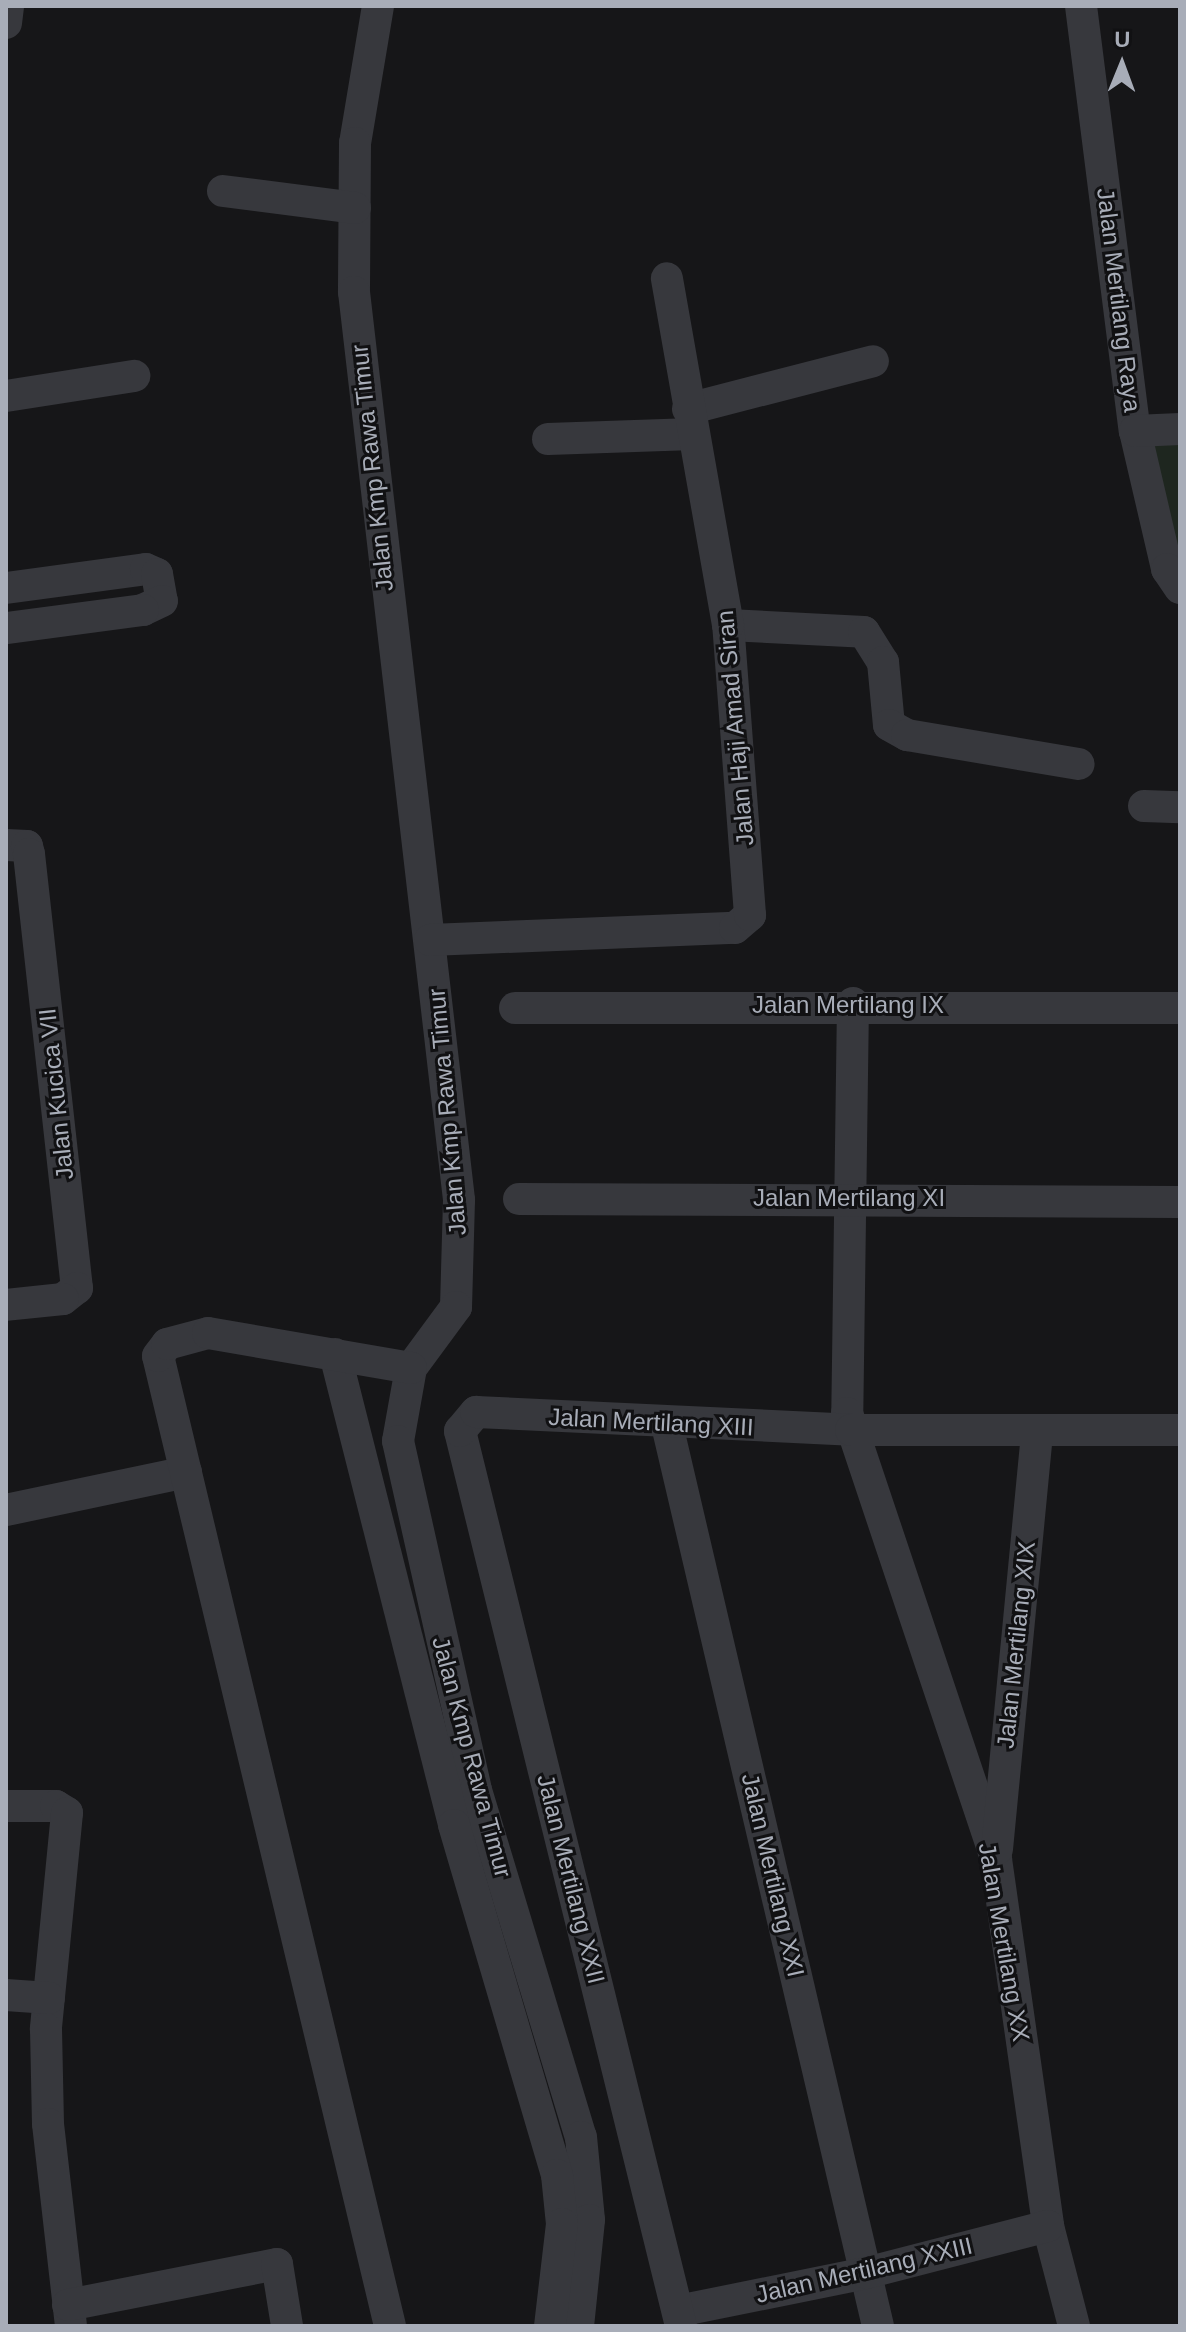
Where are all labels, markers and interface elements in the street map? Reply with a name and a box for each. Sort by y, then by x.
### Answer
north arrow [1082,24,1162,104]
text: U [1114,27,1131,52]
street label: Jalan Mertilang Raya [1091,186,1147,414]
street label: Jalan Kmp Rawa Timur [345,343,399,593]
street label: Jalan Haji Amad Siran [710,608,760,848]
street label: Jalan Kmp Rawa Timur [422,987,472,1237]
street label: Jalan Mertilang IX [752,991,944,1019]
street label: Jalan Kucica VII [33,1007,79,1181]
street label: Jalan Mertilang XI [753,1184,945,1212]
street label: Jalan Mertilang XIII [548,1402,754,1442]
street label: Jalan Mertilang XIX [991,1540,1041,1750]
street label: Jalan Kmp Rawa Timur [426,1633,518,1881]
street label: Jalan Mertilang XXI [736,1770,810,1980]
street label: Jalan Mertilang XXII [531,1771,611,1987]
street label: Jalan Mertilang XX [972,1840,1036,2044]
street label: Jalan Mertilang XXIII [753,2231,975,2309]

